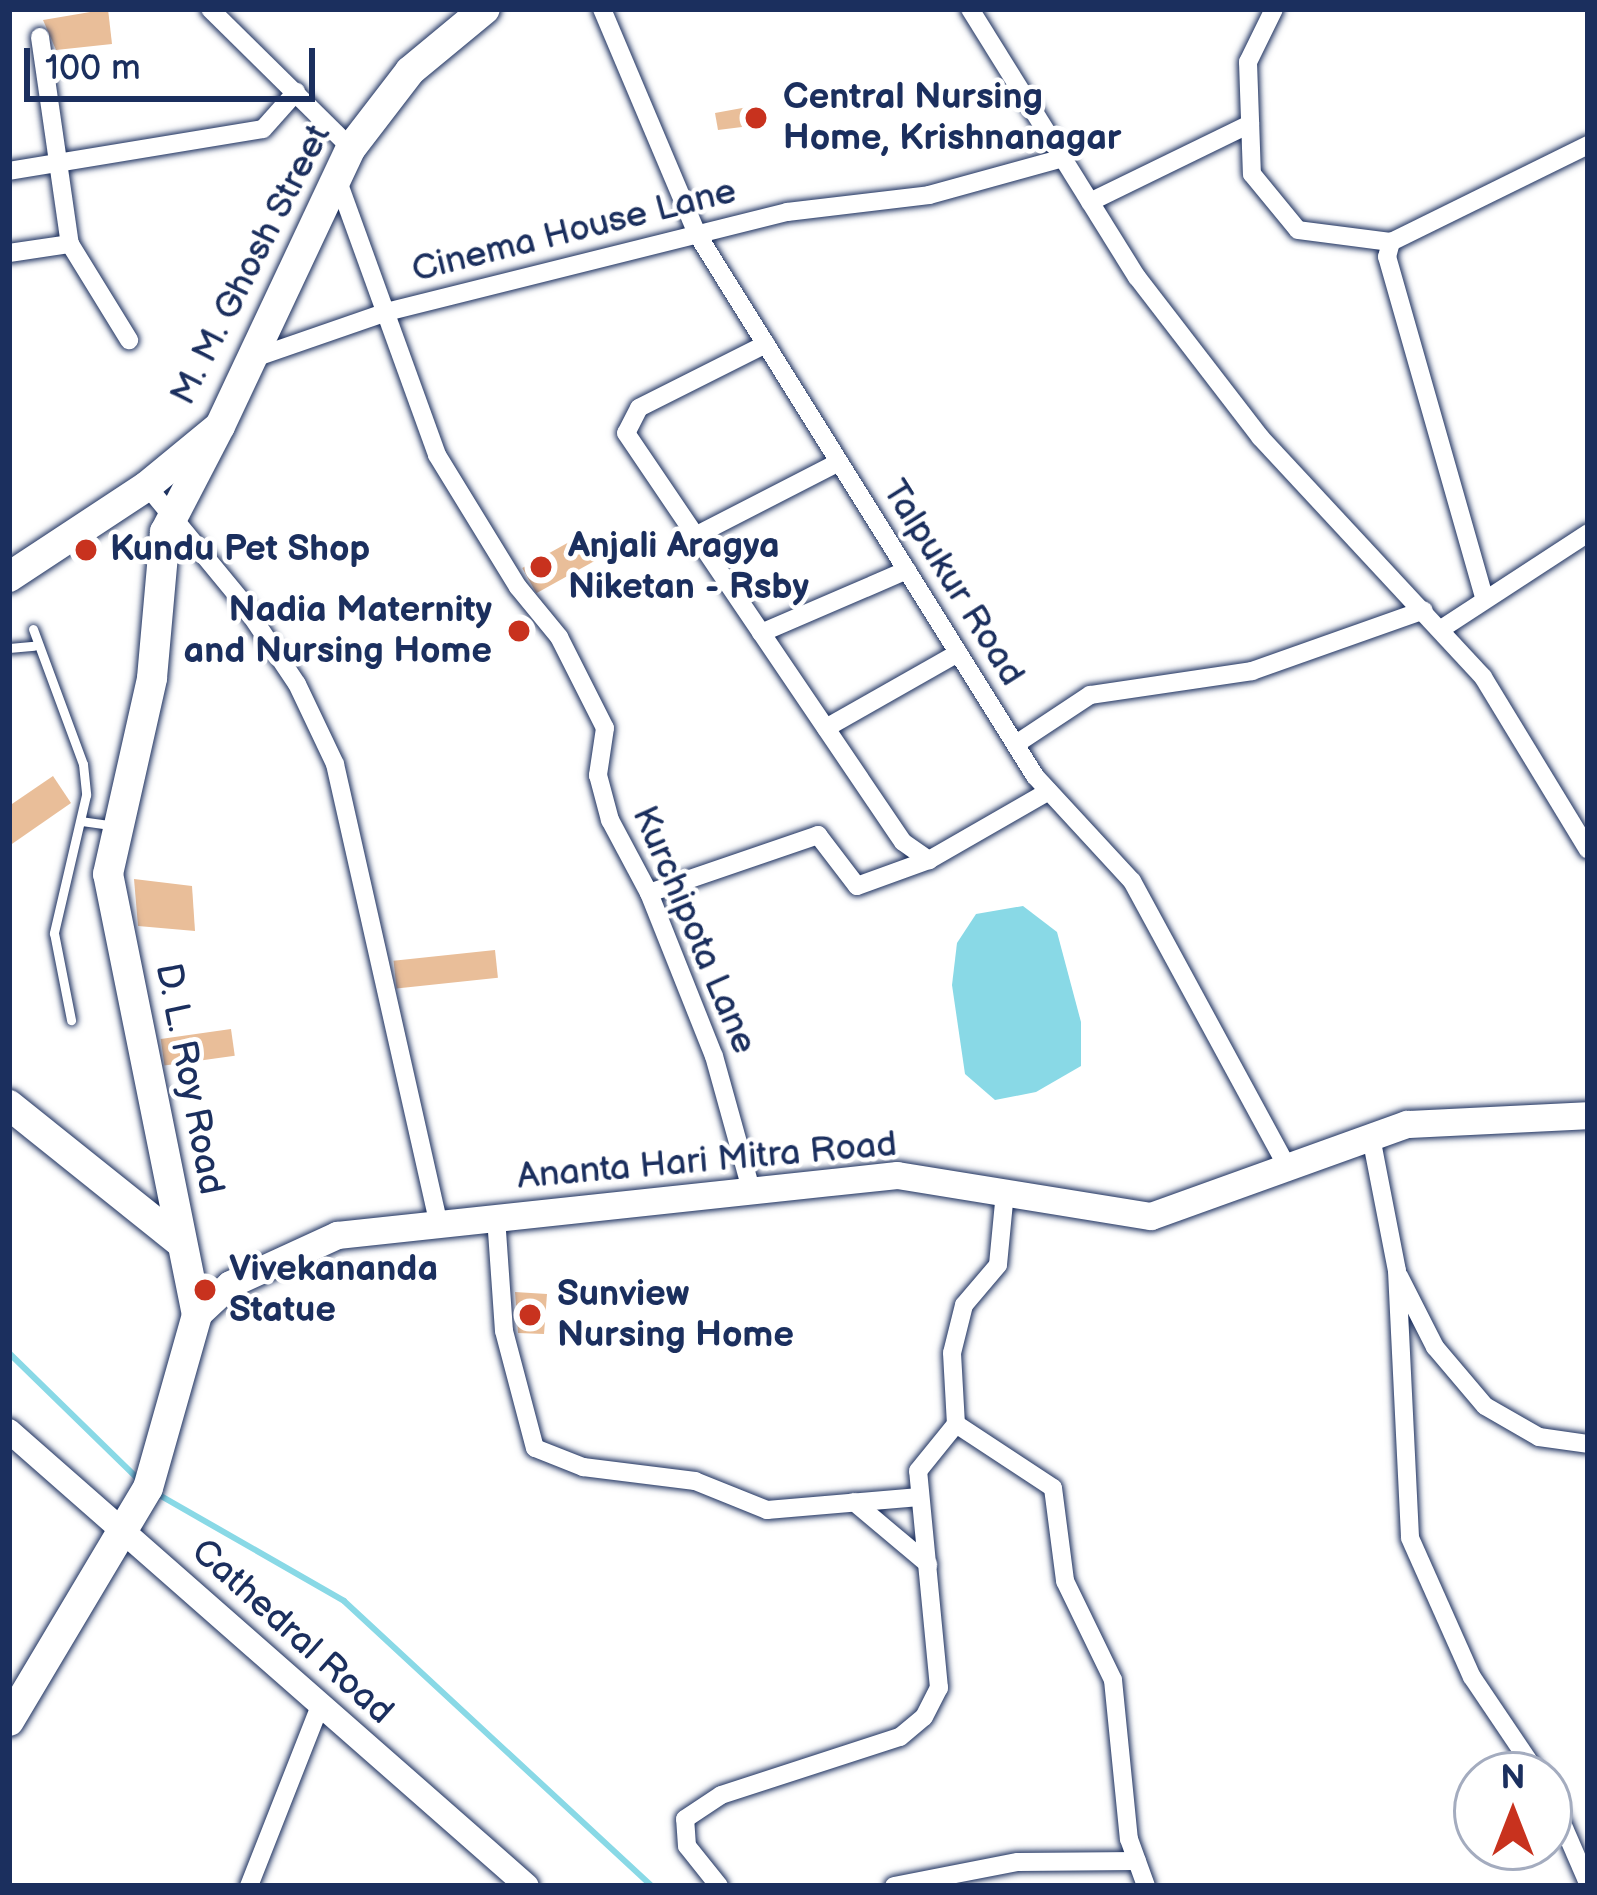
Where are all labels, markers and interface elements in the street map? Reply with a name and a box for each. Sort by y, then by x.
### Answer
scale bar [30,24,321,98]
text: 100 m [45,47,141,90]
place label: Central Nursing Home, Krishnanagar [783,75,1121,160]
marker: Central Nursing Home, Krishnanagar [740,102,772,134]
street label: M. M. Ghosh Street [162,117,340,413]
street label: Cinema House Lane [407,170,741,292]
street label: Talpukur Road [873,472,1033,694]
place label: Anjali Aragya Niketan - Rsby [568,524,809,609]
place label: Kundu Pet Shop [110,528,370,572]
marker: Kundu Pet Shop [73,537,99,563]
marker: Anjali Aragya Niketan - Rsby [525,551,557,583]
place label: Nadia Maternity and Nursing Home [184,588,492,673]
marker: Nadia Maternity and Nursing Home [503,615,535,647]
street label: Kurchipota Lane [622,800,766,1060]
street label: D. L. Roy Road [145,959,233,1199]
street label: Ananta Hari Mitra Road [515,1123,899,1199]
place label: Vivekananda Statue [229,1247,438,1332]
place label: Sunview Nursing Home [557,1272,794,1357]
marker: Vivekananda Statue [192,1277,218,1303]
marker: Sunview Nursing Home [514,1299,546,1331]
street label: Cathedral Road [182,1530,402,1734]
north arrow [1453,1751,1573,1871]
text: N [1501,1758,1525,1798]

